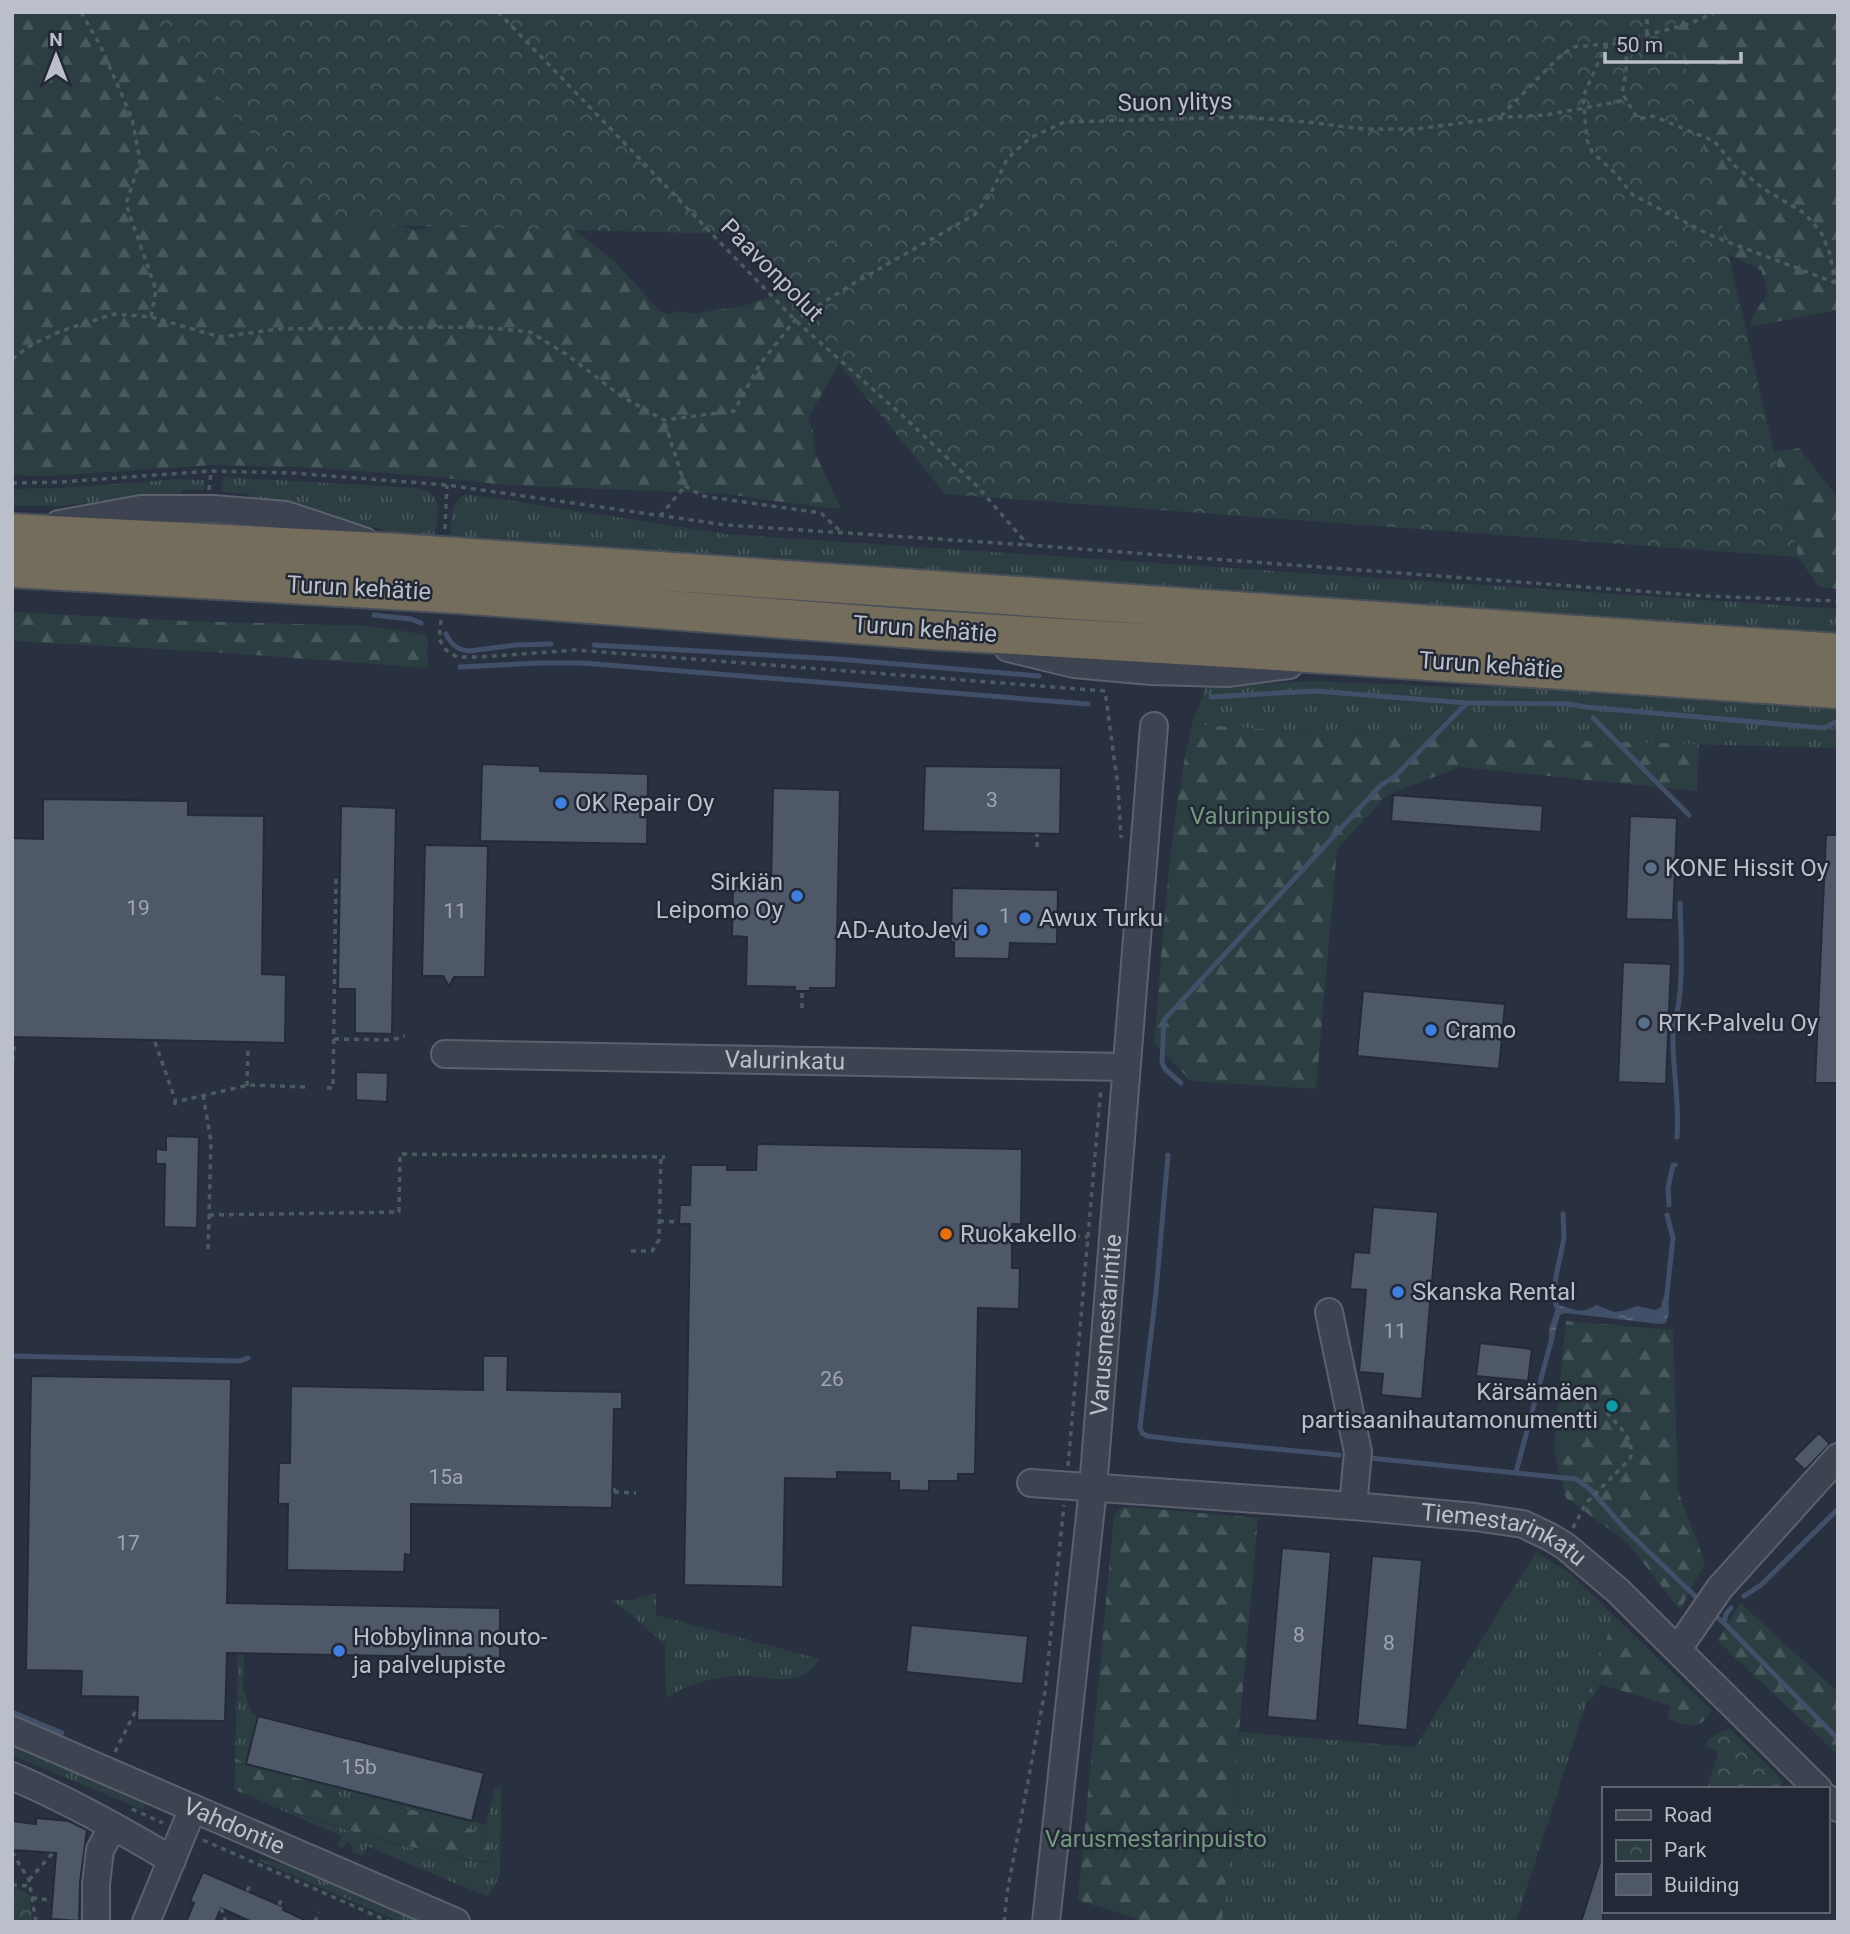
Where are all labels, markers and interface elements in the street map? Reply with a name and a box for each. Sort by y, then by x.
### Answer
north arrow [21,21,91,91]
scale bar [1605,21,1742,65]
text: N [49,28,63,51]
text: 50 m [1616,33,1663,57]
street label: Suon ylitys [1117,87,1233,117]
street label: Paavonpolut [715,213,829,327]
street label: Turun kehätie [286,570,432,606]
street label: Turun kehätie [852,610,998,648]
street label: Turun kehätie [1418,646,1564,684]
house number: 3 [986,788,998,812]
place label: OK Repair Oy [575,789,715,817]
marker: OK Repair Oy [553,795,569,811]
park label: Valurinpuisto [1190,802,1330,830]
place label: KONE Hissit Oy [1665,854,1829,882]
marker: KONE Hissit Oy [1643,860,1659,876]
place label: Sirkiän Leipomo Oy [656,868,784,924]
marker: Sirkiän Leipomo Oy [789,888,805,904]
house number: 19 [126,896,150,920]
house number: 11 [443,899,467,923]
house number: 1 [999,904,1011,928]
place label: Awux Turku [1039,904,1163,932]
marker: Awux Turku [1017,910,1033,926]
place label: AD-AutoJevi [837,916,968,944]
marker: AD-AutoJevi [974,922,990,938]
place label: RTK-Palvelu Oy [1658,1009,1819,1037]
marker: RTK-Palvelu Oy [1636,1015,1652,1031]
place label: Cramo [1445,1016,1516,1044]
marker: Cramo [1423,1022,1439,1038]
street label: Valurinkatu [724,1045,845,1076]
place label: Ruokakello [960,1220,1077,1248]
marker: Ruokakello [938,1226,954,1242]
street label: Varusmestarintie [1085,1233,1127,1417]
place label: Skanska Rental [1412,1278,1576,1306]
marker: Skanska Rental [1390,1284,1406,1300]
house number: 11 [1383,1319,1407,1343]
house number: 26 [820,1367,844,1391]
place label: Kärsämäen partisaanihautamonumentti [1301,1378,1598,1434]
marker: Kärsämäen partisaanihautamonumentti [1604,1398,1620,1414]
house number: 15a [428,1465,464,1489]
street label: Tiemestarinkatu [1420,1498,1592,1572]
house number: 17 [116,1531,140,1555]
place label: Hobbylinna nouto- ja palvelupiste [352,1623,548,1679]
house number: 8 [1293,1623,1305,1647]
house number: 8 [1383,1631,1395,1655]
marker: Hobbylinna nouto- ja palvelupiste [331,1643,347,1659]
house number: 15b [341,1755,377,1779]
legend [1602,1787,1829,1913]
street label: Vahdontie [179,1792,289,1860]
text: Road [1664,1803,1712,1827]
park label: Varusmestarinpuisto [1045,1825,1267,1853]
text: Park [1664,1838,1707,1862]
text: Building [1664,1873,1739,1897]

